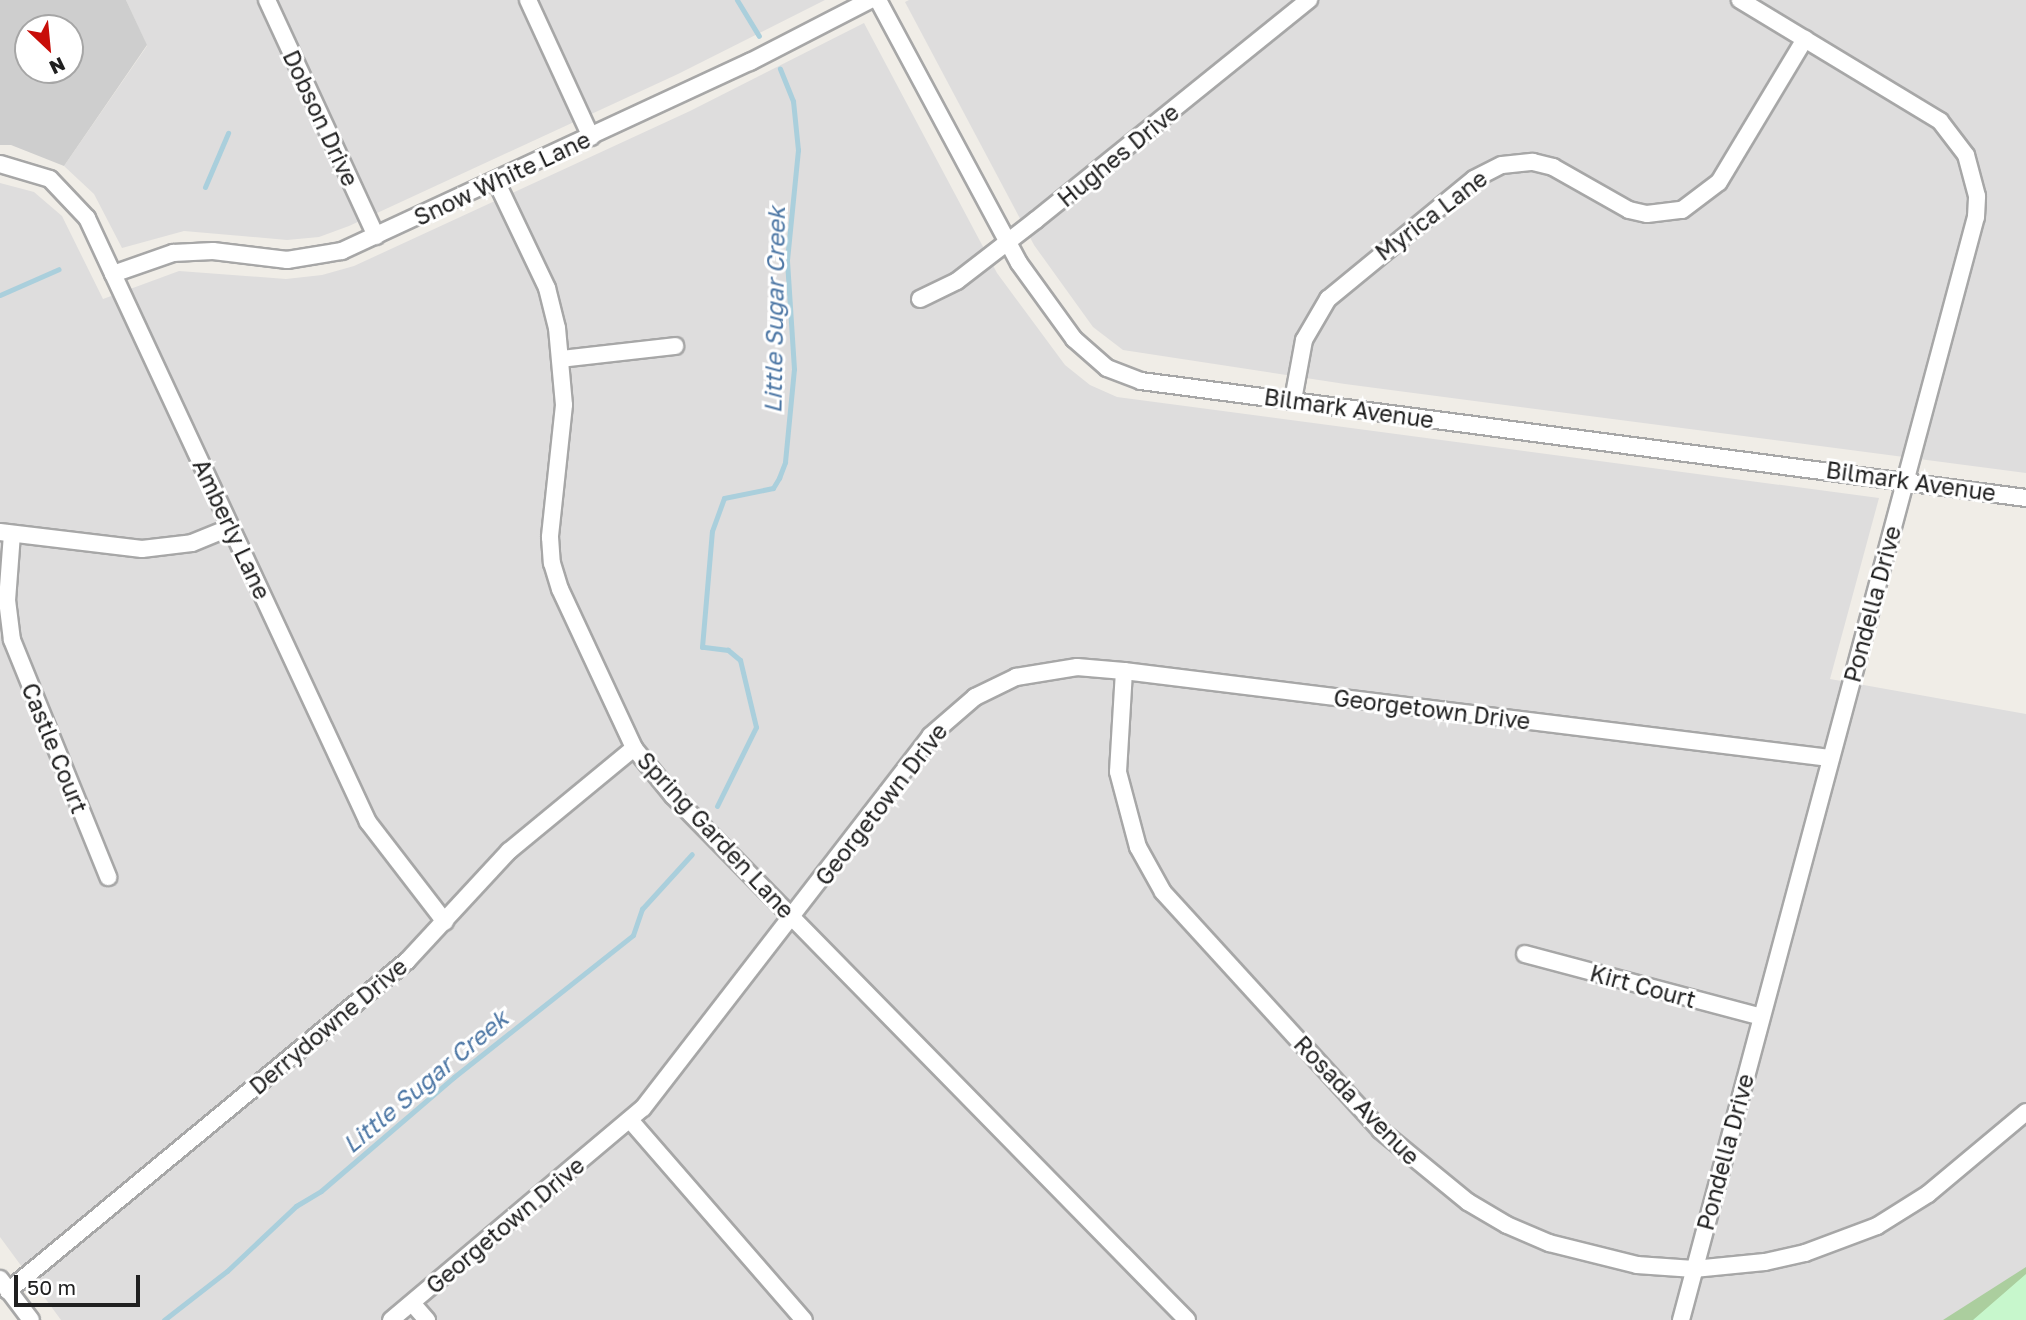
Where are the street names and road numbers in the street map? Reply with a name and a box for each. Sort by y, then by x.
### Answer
street label: Dobson Drive [277,46,365,190]
street label: Hughes Drive [1052,98,1184,212]
street label: Snow White Lane [409,125,595,231]
street label: Myrica Lane [1370,164,1492,266]
street label: Bilmark Avenue [1262,382,1436,434]
street label: Amberly Lane [187,454,277,604]
street label: Bilmark Avenue [1824,455,1998,507]
street label: Pondella Drive [1838,523,1906,685]
street label: Castle Court [16,679,94,817]
street label: Georgetown Drive [1332,683,1532,735]
street label: Georgetown Drive [809,718,953,890]
street label: Spring Garden Lane [632,746,800,924]
street label: Derrydowne Drive [244,952,412,1100]
street label: Kirt Court [1587,959,1699,1013]
street label: Rosada Avenue [1289,1030,1425,1170]
street label: Pondella Drive [1691,1071,1759,1233]
street label: Georgetown Drive [420,1151,590,1299]

